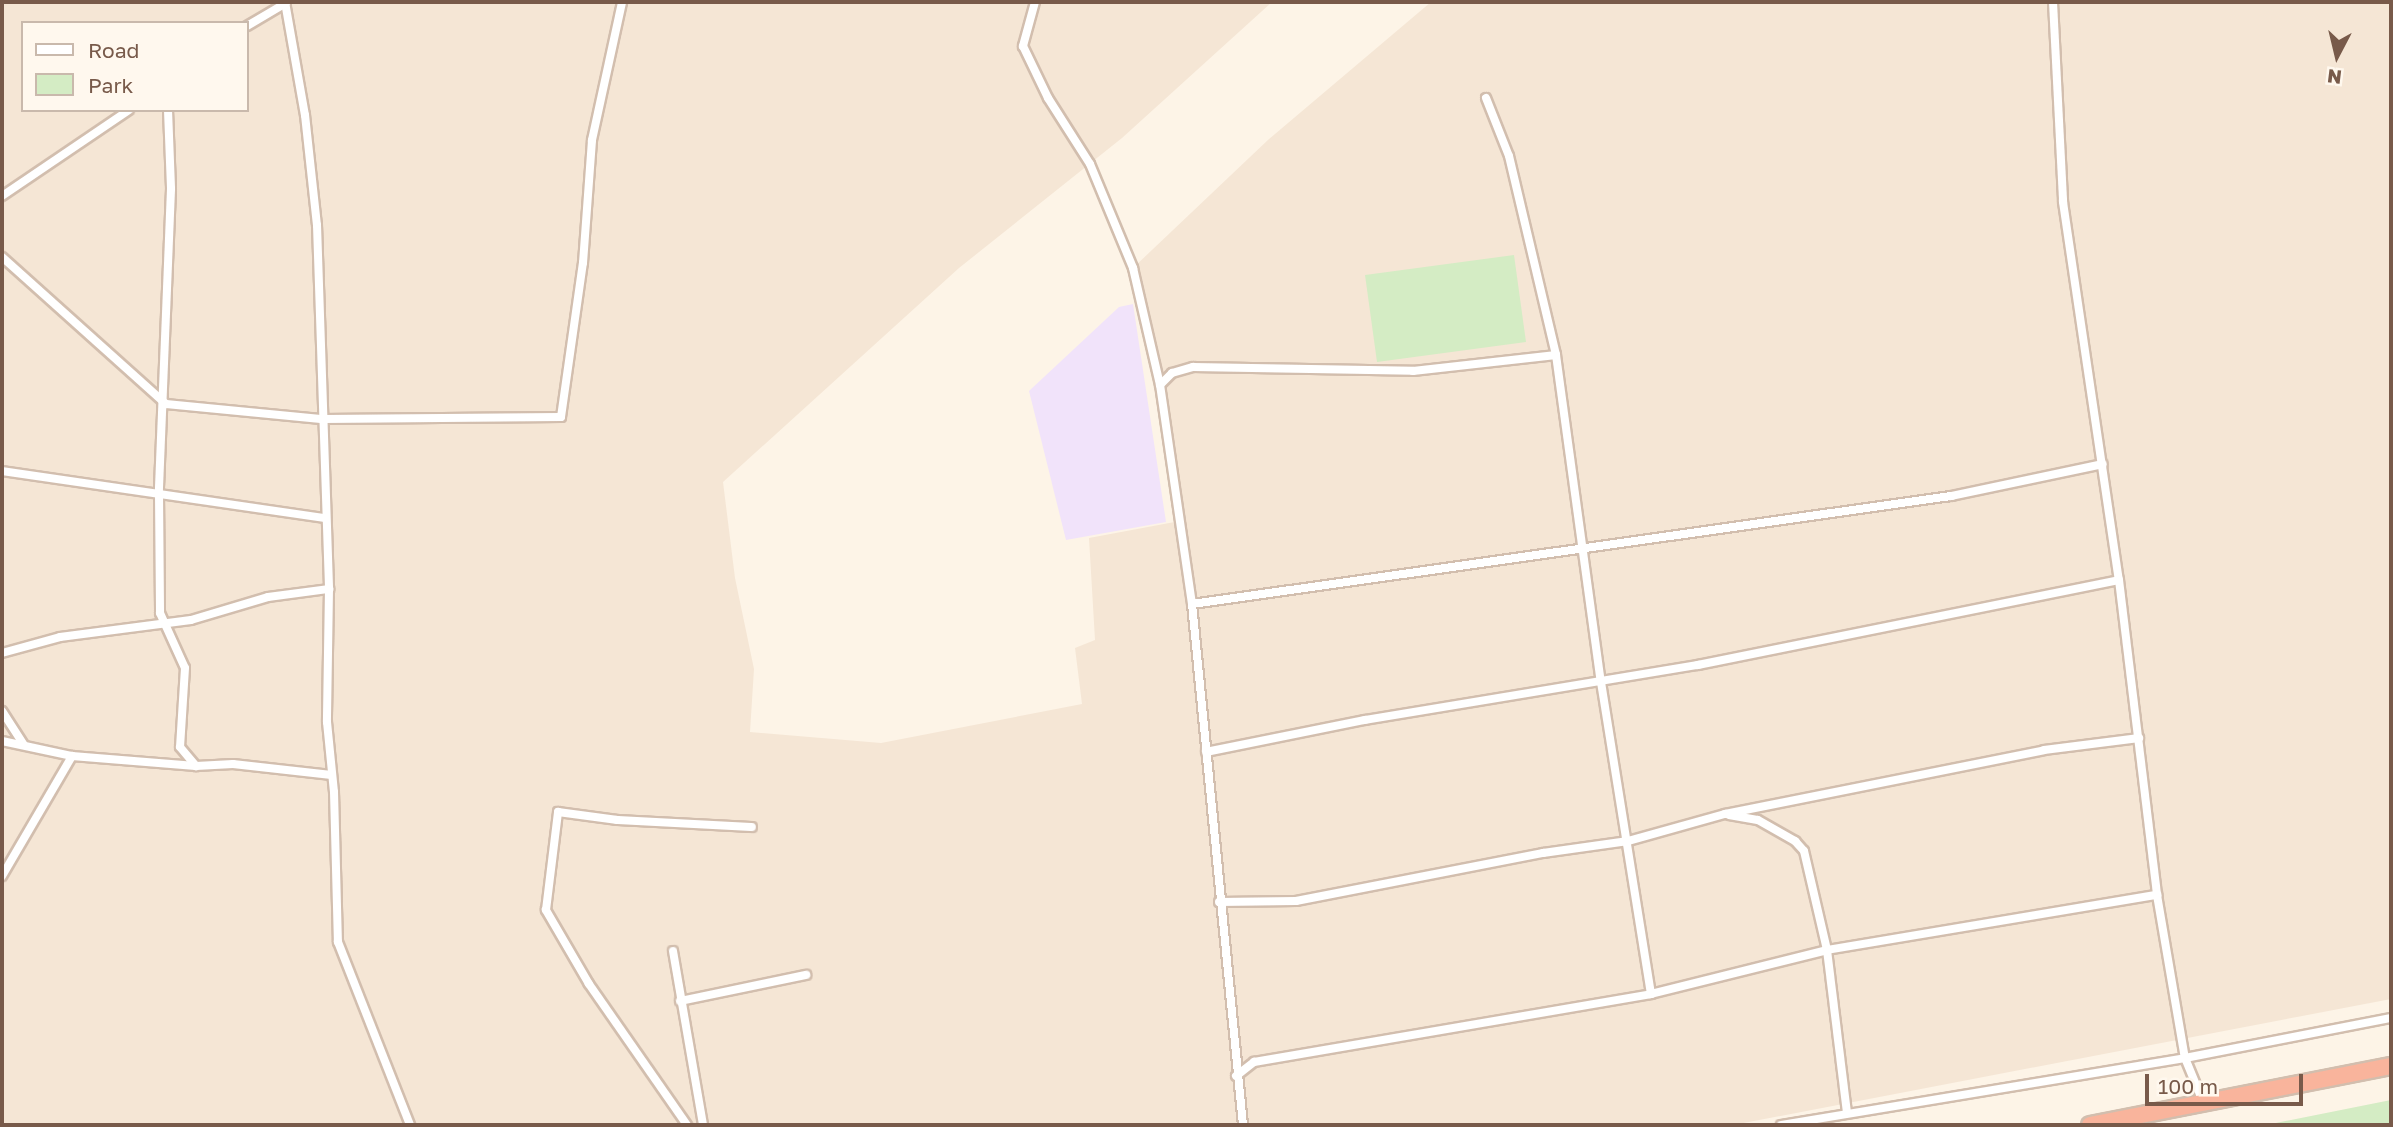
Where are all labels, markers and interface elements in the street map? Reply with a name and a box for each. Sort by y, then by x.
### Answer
legend [21,21,248,112]
north arrow [2302,21,2372,91]
text: Road [88,37,139,63]
text: N [2326,65,2343,90]
text: Park [88,72,133,98]
scale bar [2148,1060,2306,1104]
text: 100 m [2158,1073,2218,1099]

